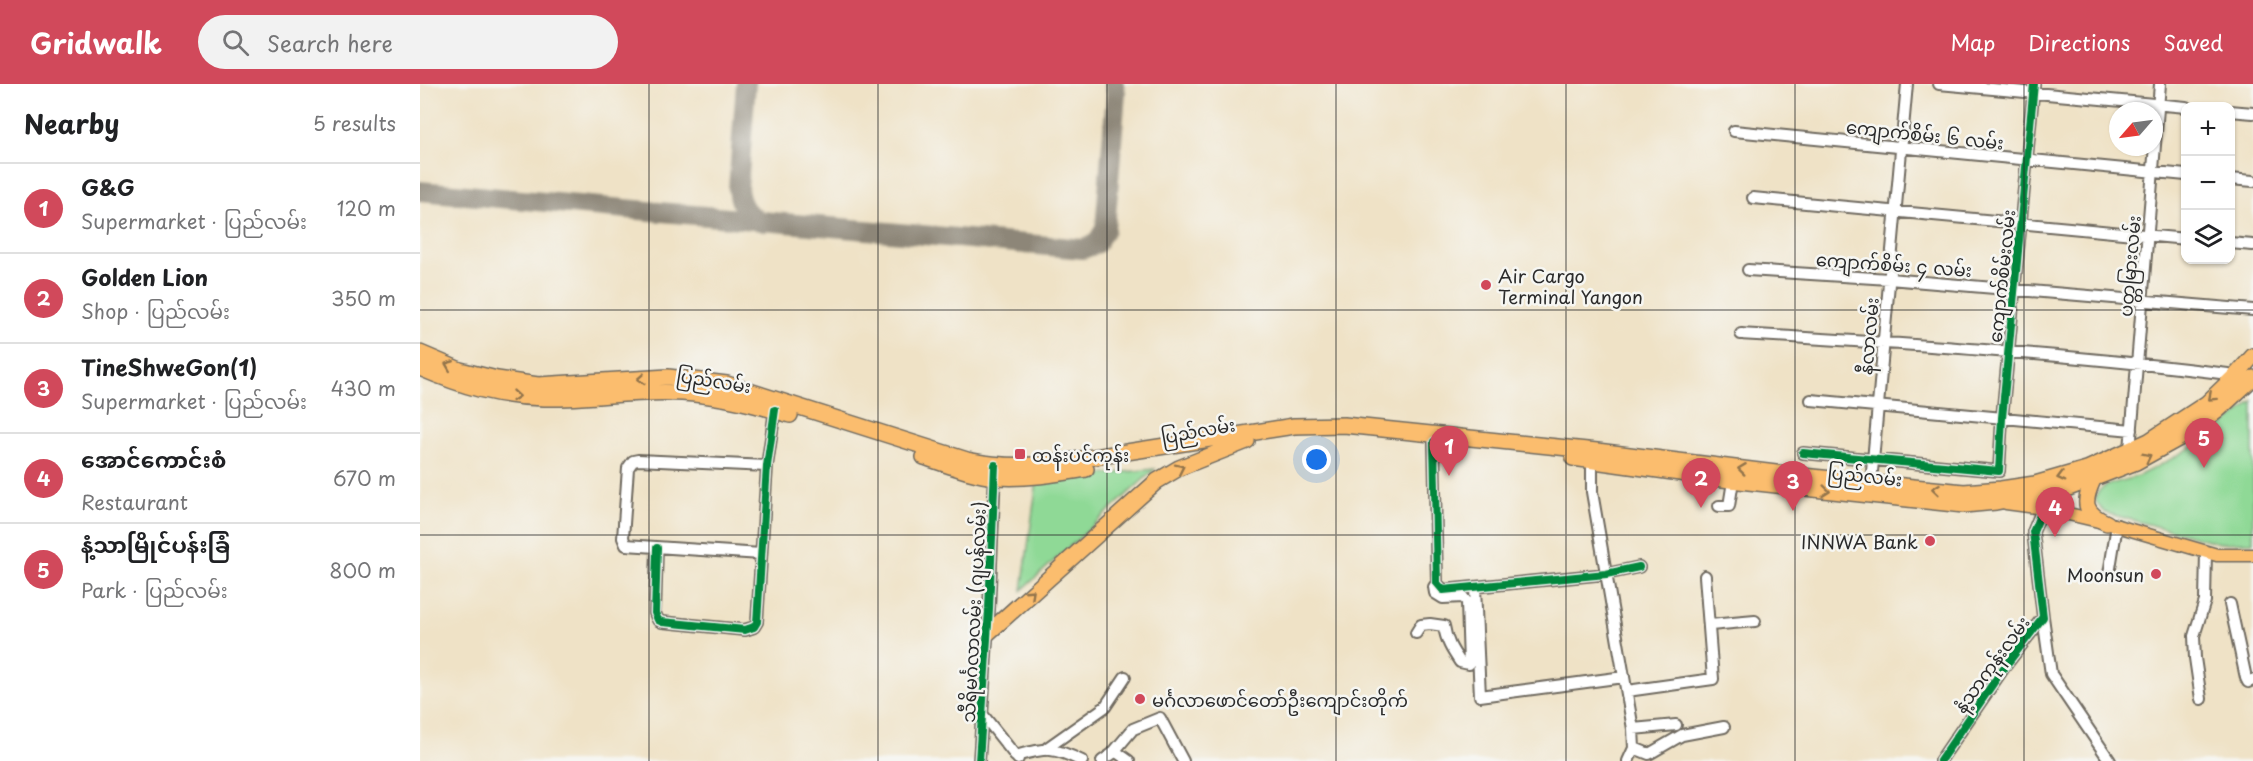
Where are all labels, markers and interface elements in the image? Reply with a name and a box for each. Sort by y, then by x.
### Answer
search box [198,15,618,69]
text: Gridwalk [30,21,162,64]
icon: search [219,26,252,59]
text: Search here [267,26,393,59]
text: Map [1950,26,1995,58]
text: Directions [2028,26,2130,58]
text: Saved [2163,26,2223,58]
north arrow [2109,102,2163,156]
map controls [2181,102,2235,264]
button: + [2181,102,2235,156]
text: Nearby [24,104,119,143]
text: 5 results [313,108,396,138]
street label: ကျောက်စိမ်း ၆ လမ်း [1845,112,2005,159]
button: − [2181,156,2235,210]
text: G&G [81,170,135,203]
text: 1 [39,193,48,223]
text: 120 m [337,193,396,223]
text: Supermarket · ပြည်လမ်း [81,206,307,236]
street label: ကျောက်စိမ်းလမ်း [1981,208,2024,344]
button: layers [2181,210,2235,264]
street label: ပတ္တမြားလမ်း [2111,214,2150,318]
street label: ကျောက်စိမ်း ၄ လမ်း [1815,245,1973,286]
text: Golden Lion [81,260,208,293]
place label: Air Cargo Terminal Yangon [1498,262,1643,310]
marker: Air Cargo Terminal Yangon [1479,278,1493,292]
text: 2 [36,283,51,313]
text: 350 m [331,283,396,313]
text: Shop · ပြည်လမ်း [81,296,230,326]
street label: နီလာလမ်း [1851,296,1888,376]
text: TineShweGon(1) [81,350,257,383]
one-way arrow [444,360,455,372]
street label: ပြည်လမ်း [674,361,753,402]
one-way arrow [637,372,646,385]
text: 3 [37,373,50,403]
text: 430 m [331,373,396,403]
text: Supermarket · ပြည်လမ်း [81,386,307,416]
one-way arrow [511,389,520,402]
one-way arrow [2208,390,2219,401]
street label: ပြည်လမ်း [1159,410,1238,453]
pin: 5 [2184,418,2224,468]
pin: 1 [1430,426,1468,476]
place label: ထန်းပင်ကုန်း [1032,441,1129,471]
text: အောင်ကောင်းစံ [81,442,226,475]
your location [1302,445,1331,474]
marker: ထန်းပင်ကုန်း [1013,447,1027,461]
one-way arrow [2140,453,2151,464]
pin: 2 [1682,458,1720,508]
street label: ပြည်လမ်း [1826,458,1904,495]
pin: 3 [1774,462,1812,511]
text: 4 [37,463,50,493]
text: 670 m [333,463,396,493]
one-way arrow [1737,463,1746,475]
one-way arrow [1174,464,1185,476]
one-way arrow [2057,469,2067,482]
one-way arrow [1931,483,1940,496]
one-way arrow [1821,484,1830,496]
text: Restaurant [81,487,188,517]
pin: 4 [2036,488,2074,537]
street label: သီရိမင်္ဂလာလမ်း (ဂျပန်လမ်း) [954,501,995,724]
text: နံ့သာမြိုင်ပန်းခြံ [81,527,230,560]
place label: INNWA Bank [1801,528,1918,555]
marker: INNWA Bank [1923,534,1937,548]
text: 5 [37,555,50,585]
text: 800 m [329,555,396,585]
place label: Moonsun [2067,561,2144,588]
marker: Moonsun [2149,567,2163,581]
text: Park · ပြည်လမ်း [81,575,228,605]
one-way arrow [1024,589,1035,600]
street label: နံ့သာကုန်းလမ်း [1947,610,2038,720]
place label: မင်္ဂလာဖောင်တော်ဦးကျောင်းတိုက် [1152,686,1408,716]
marker: မင်္ဂလာဖောင်တော်ဦးကျောင်းတိုက် [1133,692,1147,706]

